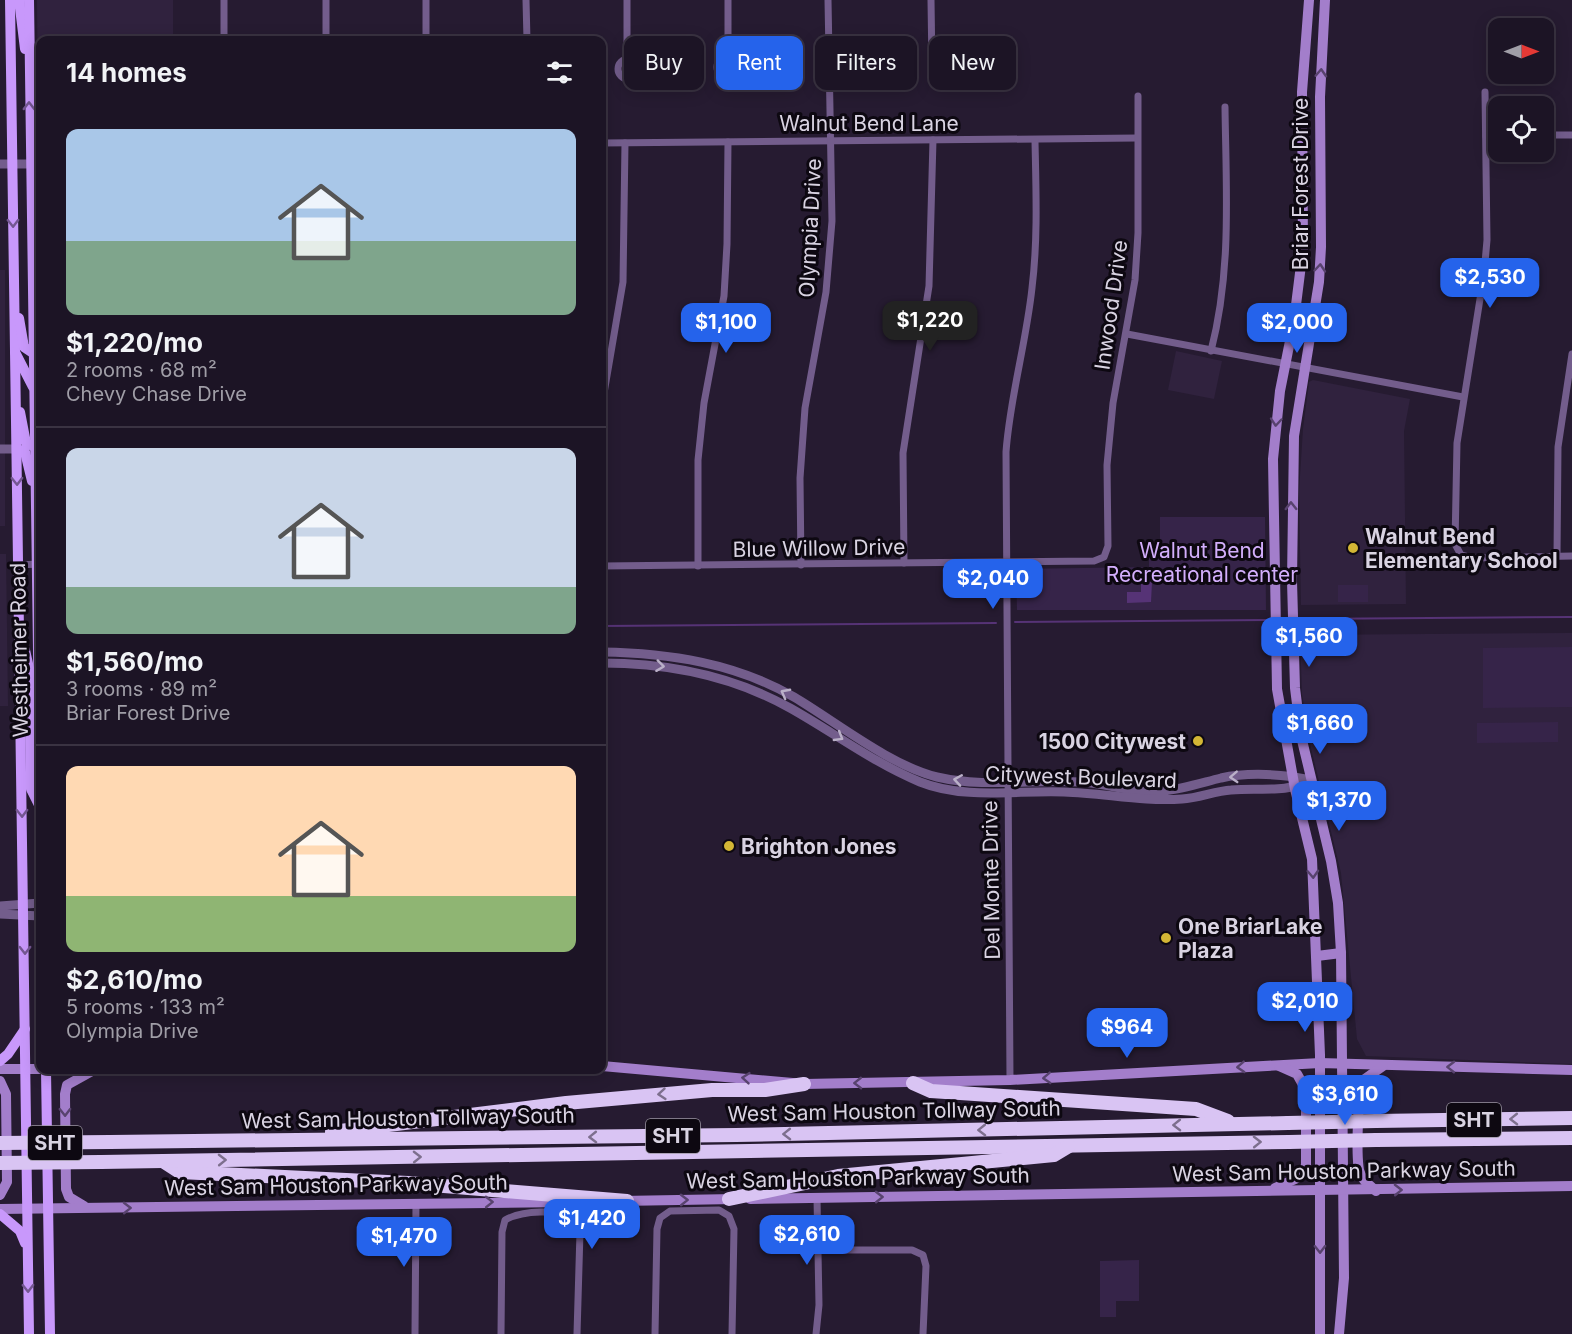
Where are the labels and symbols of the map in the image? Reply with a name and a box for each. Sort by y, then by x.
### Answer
north arrow [1488,18,1554,84]
one-way arrow [1314,69,1327,78]
street label: Briar Forest Drive [1288,98,1313,270]
one-way arrow [23,101,35,110]
street label: Walnut Bend Lane [779,111,959,136]
street label: Olympia Drive [794,158,826,298]
one-way arrow [7,218,19,227]
street label: Inwood Drive [1090,238,1132,372]
pin: $2,530 [1441,258,1539,309]
one-way arrow [1313,264,1326,273]
pin: $1,220 [881,301,979,352]
pin: $1,100 [677,303,775,354]
pin: $2,000 [1248,303,1346,354]
one-way arrow [1270,417,1283,426]
one-way arrow [11,476,23,485]
one-way arrow [1285,502,1298,511]
place label: Walnut Bend Elementary School [1365,524,1558,573]
street label: Blue Willow Drive [732,534,906,562]
park label: Walnut Bend Recreational center [1106,538,1298,587]
marker: Walnut Bend Elementary School [1346,541,1360,555]
pin: $2,040 [944,559,1042,610]
street label: Westheimer Road [5,562,33,738]
pin: $1,560 [1260,617,1358,668]
one-way arrow [655,660,664,672]
one-way arrow [781,689,792,700]
pin: $1,660 [1271,704,1369,755]
place label: 1500 Citywest [1039,729,1186,754]
one-way arrow [833,730,843,742]
marker: 1500 Citywest [1191,734,1205,748]
street label: Citywest Boulevard [985,761,1177,793]
one-way arrow [1230,771,1239,784]
one-way arrow [953,775,962,787]
pin: $1,370 [1290,781,1388,832]
street label: Del Monte Drive [977,800,1005,960]
one-way arrow [15,808,28,817]
place label: Brighton Jones [741,834,897,859]
marker: Brighton Jones [722,839,736,853]
one-way arrow [1307,870,1319,879]
place label: One BriarLake Plaza [1178,914,1322,963]
marker: One BriarLake Plaza [1159,931,1173,945]
one-way arrow [19,945,31,954]
pin: $2,010 [1256,982,1354,1033]
pin: $964 [1091,1008,1163,1059]
one-way arrow [1237,1060,1246,1073]
one-way arrow [1446,1061,1455,1074]
one-way arrow [741,1072,750,1085]
one-way arrow [1042,1072,1051,1085]
pin: $3,610 [1296,1075,1394,1126]
one-way arrow [854,1077,863,1089]
one-way arrow [658,1087,667,1100]
street label: West Sam Houston Tollway South [727,1096,1061,1126]
street label: West Sam Houston Tollway South [241,1103,575,1133]
road number: SHT [1447,1103,1501,1137]
one-way arrow [59,1108,71,1117]
one-way arrow [1509,1113,1518,1125]
road number: SHT [646,1119,700,1153]
one-way arrow [1173,1119,1182,1131]
one-way arrow [978,1123,987,1136]
road number: SHT [28,1126,82,1160]
one-way arrow [783,1128,792,1141]
one-way arrow [588,1131,597,1143]
one-way arrow [1253,1136,1262,1148]
one-way arrow [412,1151,421,1164]
one-way arrow [217,1154,226,1166]
street label: West Sam Houston Parkway South [1172,1156,1516,1186]
street label: West Sam Houston Parkway South [686,1163,1030,1193]
street label: West Sam Houston Parkway South [164,1170,508,1200]
one-way arrow [1394,1184,1403,1197]
one-way arrow [875,1191,884,1203]
one-way arrow [680,1194,689,1206]
one-way arrow [485,1196,494,1208]
pin: $1,420 [543,1199,641,1250]
one-way arrow [122,1202,131,1214]
pin: $2,610 [758,1215,856,1266]
pin: $1,470 [355,1217,453,1268]
one-way arrow [1314,1244,1326,1253]
one-way arrow [21,1284,34,1293]

